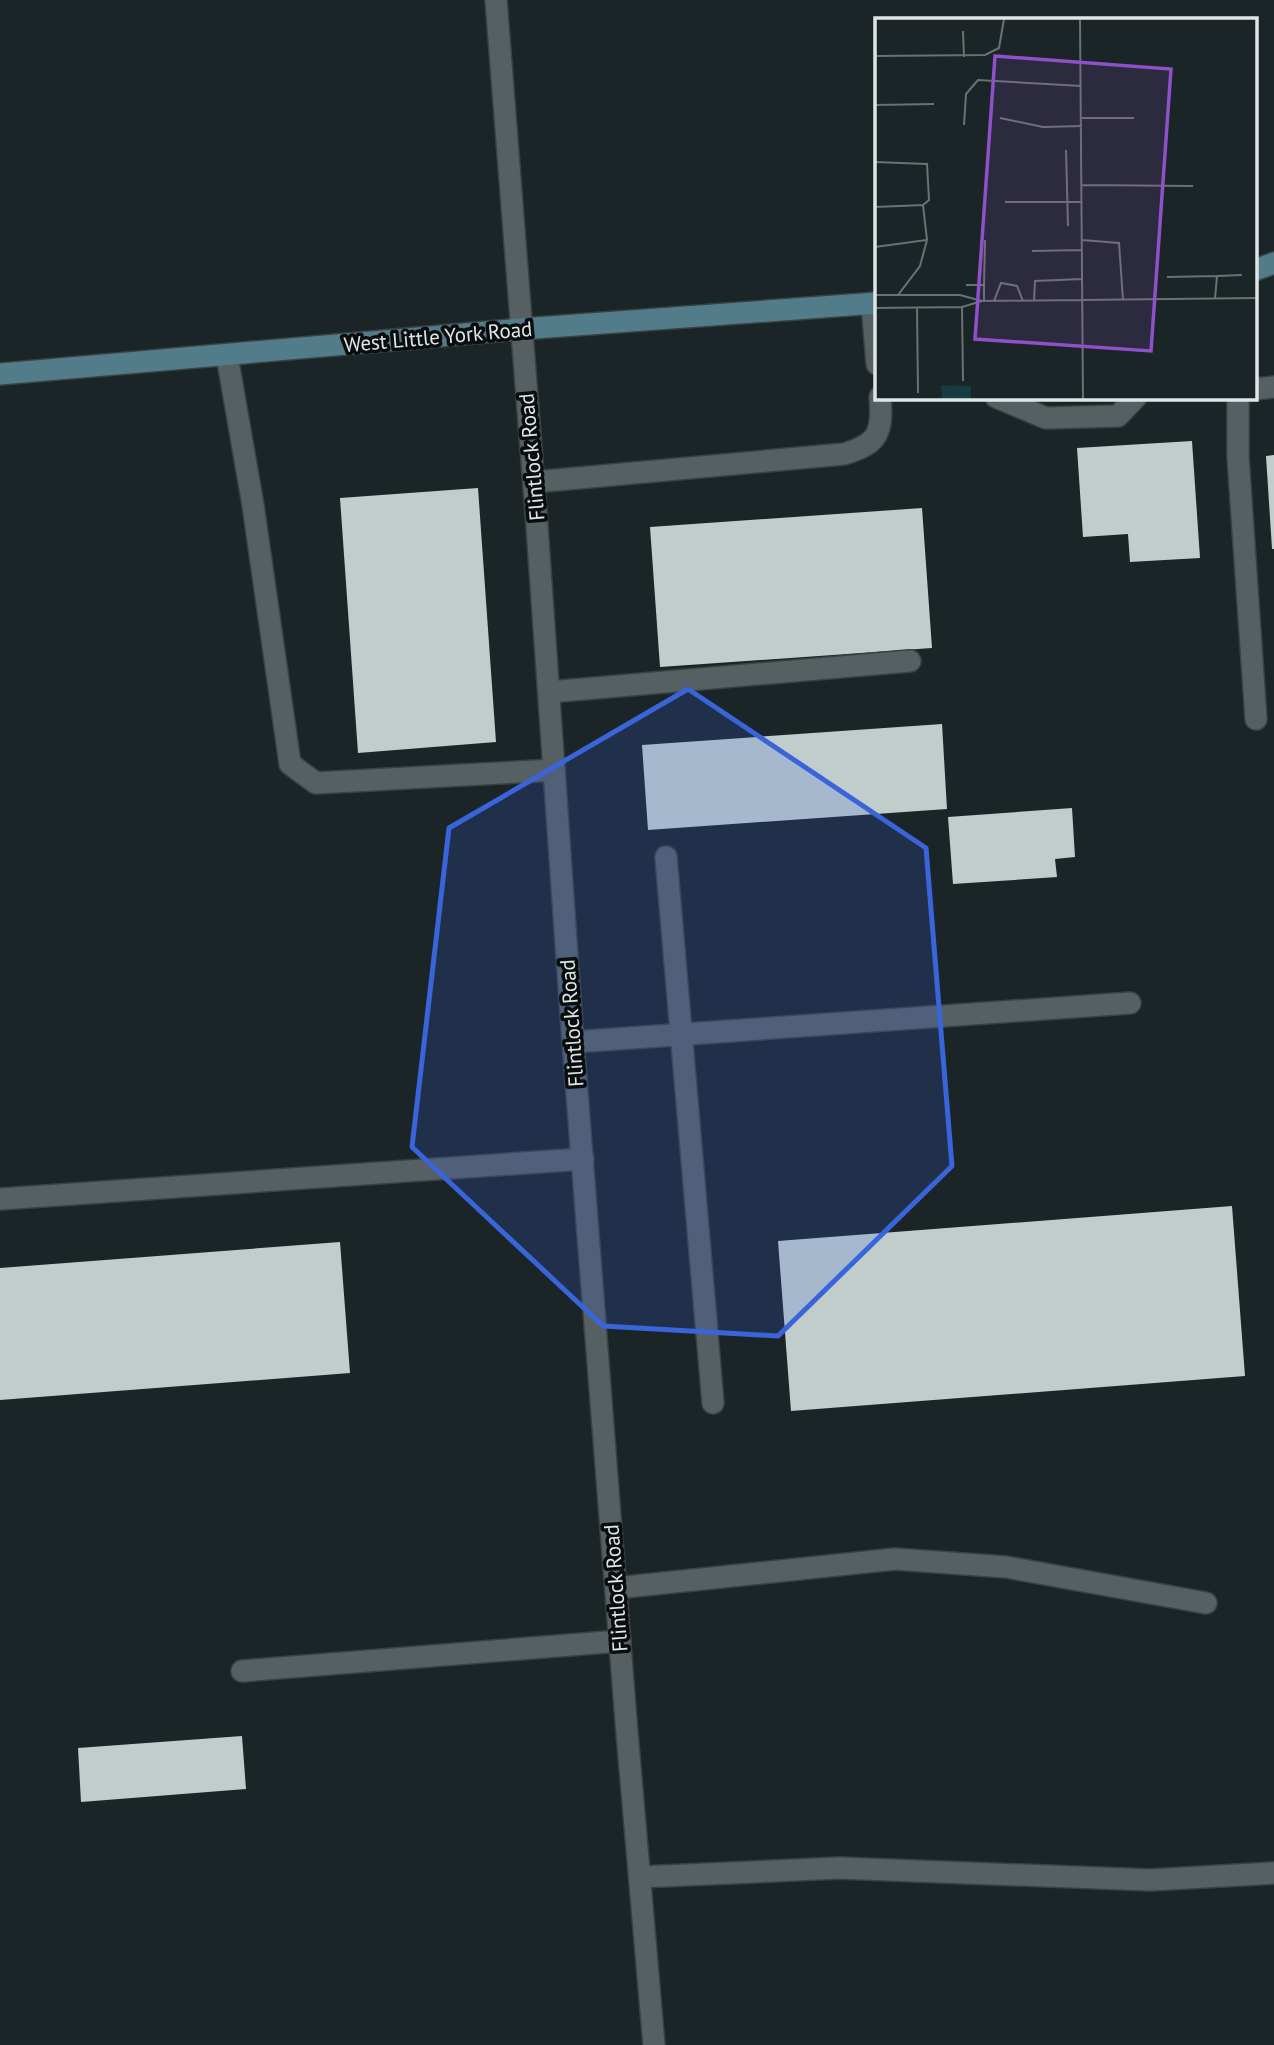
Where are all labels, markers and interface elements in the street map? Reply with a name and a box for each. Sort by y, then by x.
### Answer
inset map [875,18,1256,399]
street label: West Little York Road [343,315,533,358]
street label: Flintlock Road [512,392,551,522]
street label: Flintlock Road [554,958,589,1088]
street label: Flintlock Road [598,1523,633,1653]

